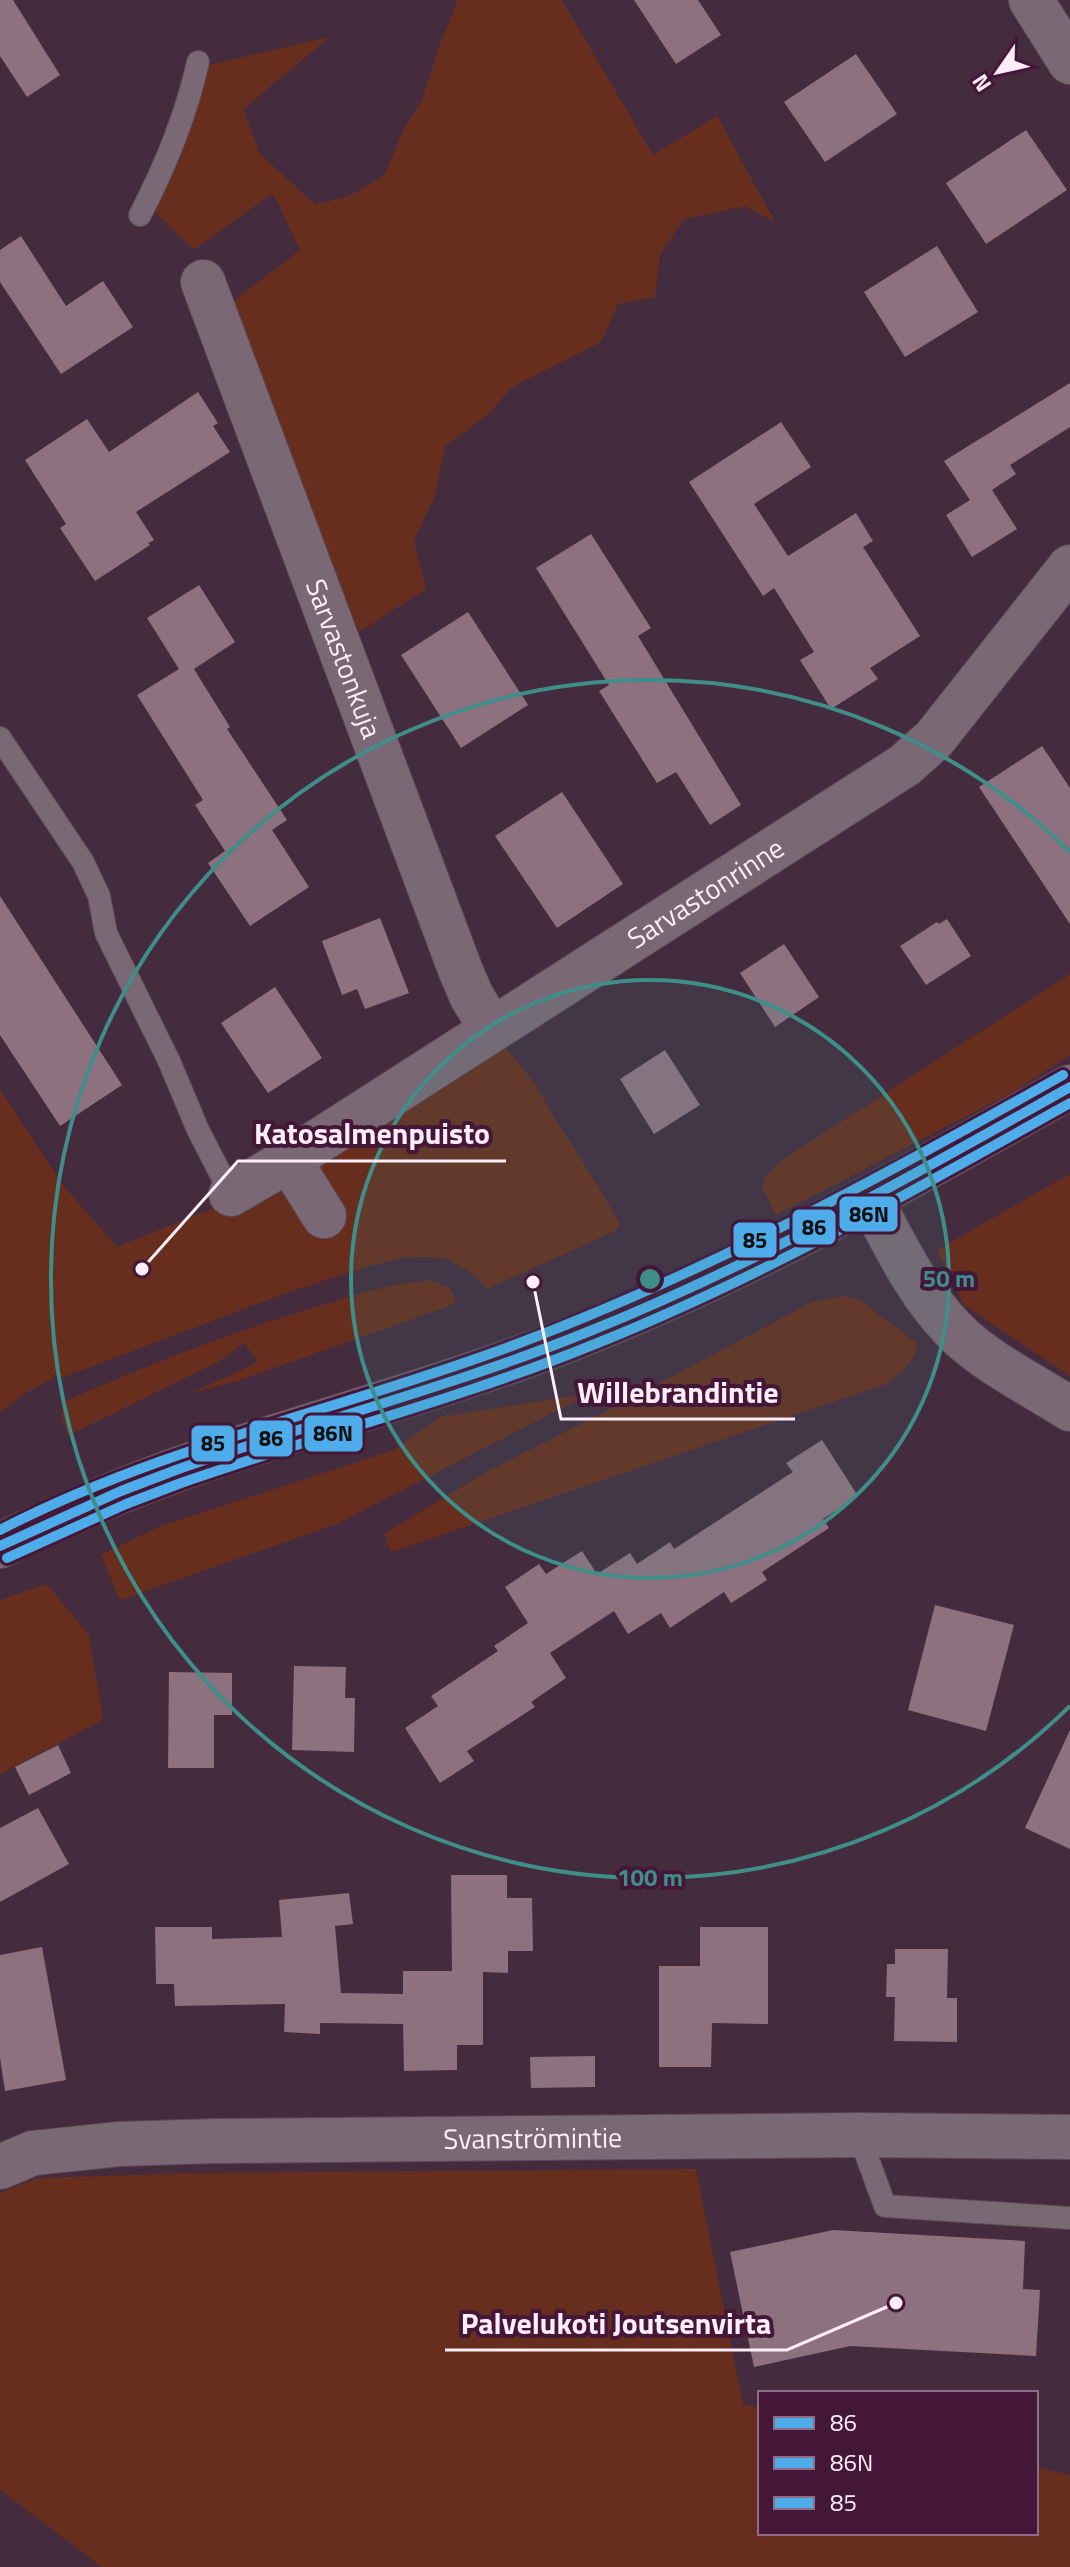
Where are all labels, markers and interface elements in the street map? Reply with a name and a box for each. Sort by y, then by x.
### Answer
north arrow [958,32,1038,112]
text: N [963,67,1000,99]
street label: Sarvastonkuja [295,572,394,744]
street label: Sarvastonrinne [618,826,792,959]
callout: Katosalmenpuisto [238,1107,506,1161]
text: Katosalmenpuisto [254,1110,490,1156]
line badge: 86N [838,1195,899,1233]
text: 86N [849,1197,889,1231]
line badge: 86 [791,1208,837,1246]
text: 86 [802,1210,826,1244]
line badge: 85 [732,1221,778,1259]
text: 85 [743,1223,767,1257]
text: 50 m [923,1260,975,1296]
centre of rings [636,1265,664,1293]
callout: Willebrandintie [561,1365,795,1419]
text: Willebrandintie [577,1369,779,1415]
line badge: 86N [303,1414,364,1453]
text: 86N [313,1416,353,1450]
line badge: 86 [248,1419,294,1458]
text: 86 [259,1421,283,1455]
line badge: 85 [190,1424,236,1463]
text: 85 [201,1426,225,1460]
text: 100 m [617,1859,683,1895]
street label: Svanströmintie [443,2115,622,2160]
callout: Palvelukoti Joutsenvirta [445,2296,787,2350]
text: Palvelukoti Joutsenvirta [461,2300,771,2346]
legend [758,2391,1038,2535]
text: 86 [830,2404,857,2440]
text: 86N [830,2444,873,2480]
text: 85 [830,2484,857,2520]

